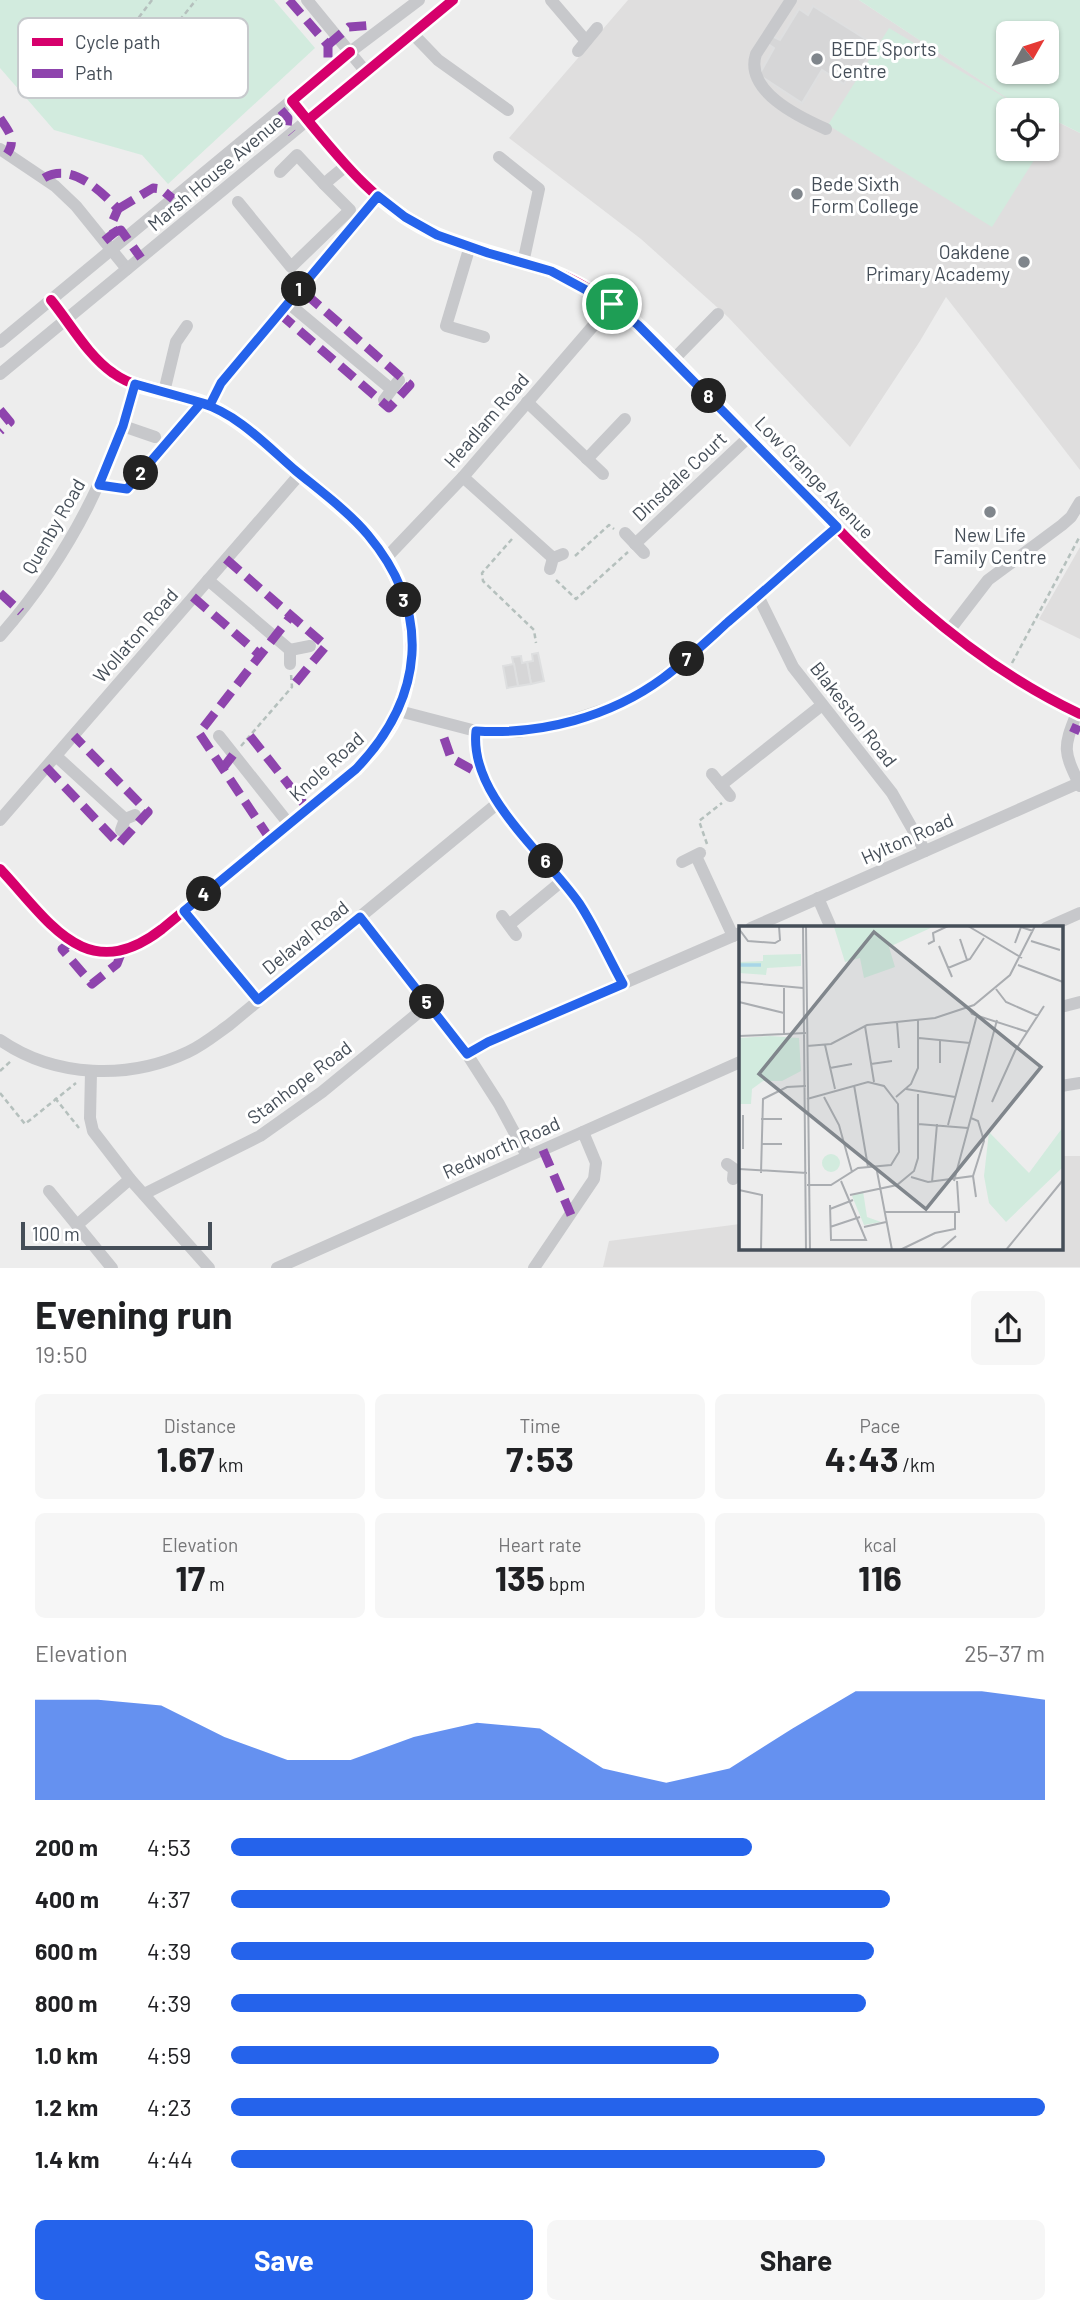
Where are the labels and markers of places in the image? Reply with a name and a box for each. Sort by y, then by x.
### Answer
place label: BEDE Sports Centre [831,37,937,82]
marker: BEDE Sports Centre [809,51,825,67]
place label: Bede Sixth Form College [811,172,919,217]
marker: Bede Sixth Form College [789,186,805,202]
place label: Oakdene Primary Academy [866,240,1010,285]
marker: Oakdene Primary Academy [1016,254,1032,270]
pin: 1 [282,272,316,306]
pin [582,274,642,334]
pin: 8 [692,378,726,414]
pin: 2 [124,456,158,490]
marker: New Life Family Centre [982,504,998,520]
place label: New Life Family Centre [933,523,1047,568]
pin: 3 [386,582,422,618]
pin: 7 [670,642,704,676]
pin: 6 [528,844,564,878]
pin: 4 [186,876,222,912]
pin: 5 [410,984,444,1020]

